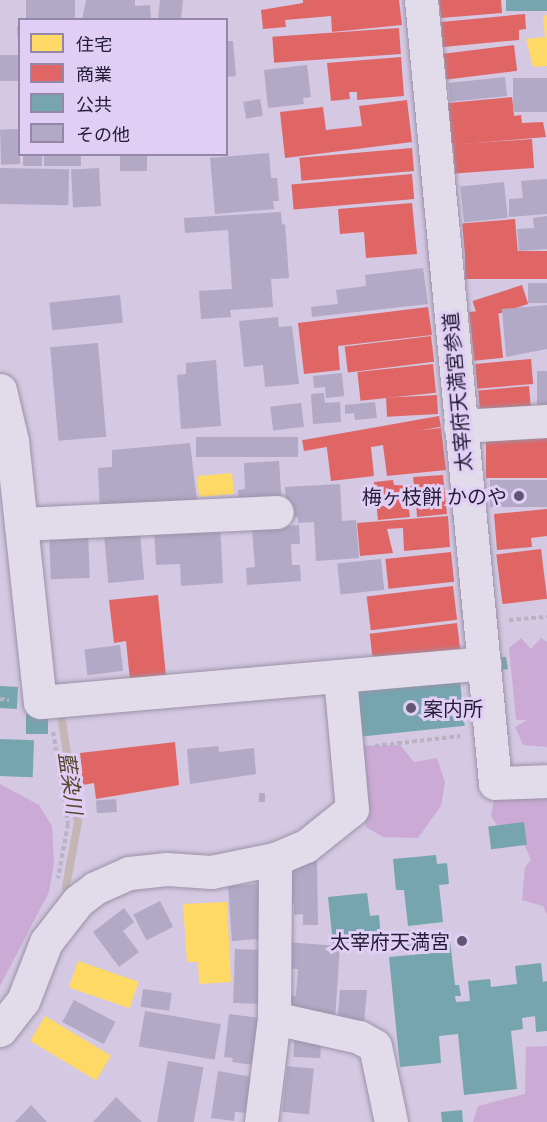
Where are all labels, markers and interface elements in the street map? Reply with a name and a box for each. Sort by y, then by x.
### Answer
legend [18,18,228,156]
text: 住宅 [76,32,112,56]
text: 商業 [76,62,112,86]
text: 公共 [76,92,112,116]
text: その他 [76,122,130,146]
street label: 太宰府天満宮参道 [438,311,476,473]
place label: 梅ヶ枝餅 かのや [362,484,507,508]
marker: 梅ヶ枝餅 かのや [512,489,526,503]
place label: 案内所 [423,696,483,720]
marker: 案内所 [404,701,418,715]
water label: 藍染川 [54,750,88,816]
place label: 太宰府天満宮 [330,929,450,953]
marker: 太宰府天満宮 [455,934,469,948]

